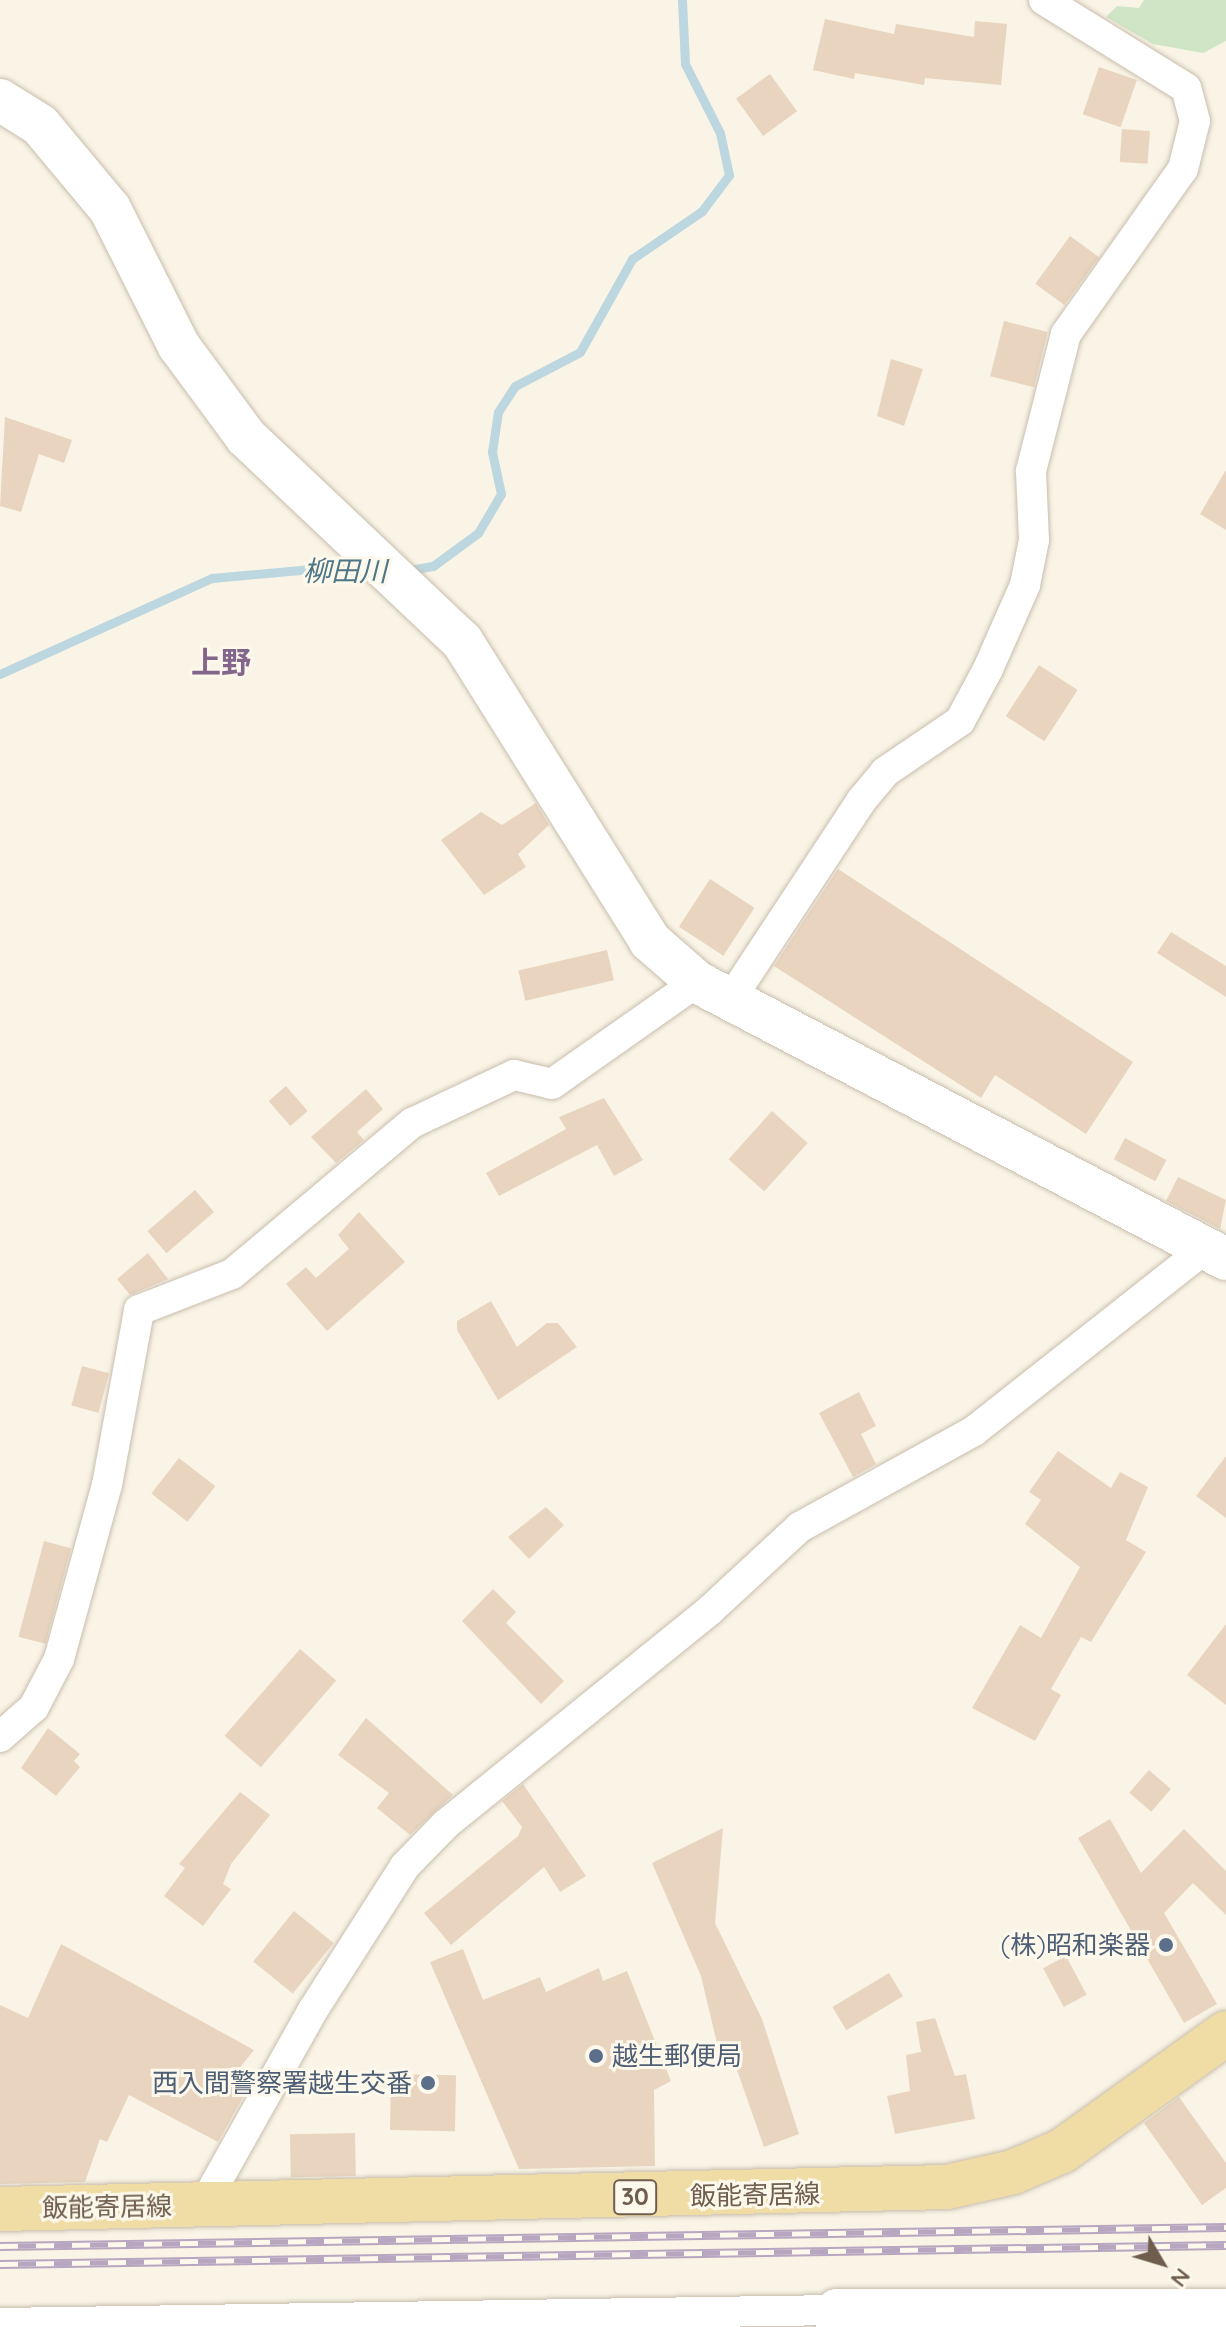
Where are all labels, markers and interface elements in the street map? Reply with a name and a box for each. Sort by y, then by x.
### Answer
water label: 柳田川 [303,554,387,588]
district label: 上野 [191,644,251,680]
place label: (株)昭和楽器 [1001,1929,1150,1961]
marker: (株)昭和楽器 [1157,1936,1175,1954]
place label: 越生郵便局 [612,2040,742,2072]
marker: 越生郵便局 [587,2047,605,2065]
place label: 西入間警察署越生交番 [152,2067,412,2099]
marker: 西入間警察署越生交番 [419,2074,437,2092]
road number: 30 [613,2177,657,2217]
street label: 飯能寄居線 [690,2178,820,2212]
street label: 飯能寄居線 [42,2190,172,2224]
north arrow [1122,2223,1202,2303]
text: N [1165,2263,1197,2293]

